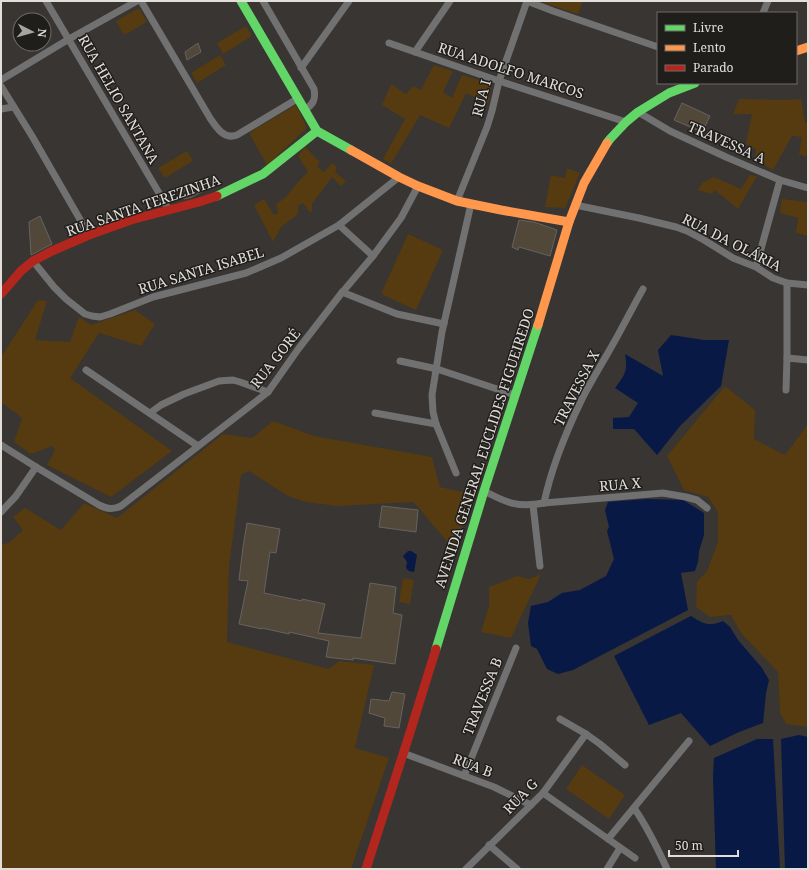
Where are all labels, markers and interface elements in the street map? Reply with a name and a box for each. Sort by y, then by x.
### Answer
north arrow [12,12,52,52]
legend [657,12,797,84]
text: Livre [693,19,723,36]
text: N [34,28,50,39]
street label: RUA HELIO SANTANA [74,31,164,167]
street label: RUA ADOLFO MARCOS [436,37,586,103]
text: Lento [693,39,726,56]
text: Parado [693,59,734,76]
street label: RUA I [467,77,495,119]
street label: TRAVESSA A [685,116,769,168]
street label: RUA SANTA TEREZINHA [63,170,223,240]
street label: RUA DA OLÁRIA [679,209,785,275]
street label: RUA SANTA ISABEL [136,242,266,298]
street label: AVENIDA GENERAL EUCLIDES FIGUEIREDO [430,306,538,590]
street label: RUA GORÉ [246,324,304,392]
street label: TRAVESSA X [549,346,604,429]
street label: RUA X [598,473,642,495]
street label: TRAVESSA B [458,654,506,738]
street label: RUA B [450,749,496,781]
street label: RUA G [498,774,542,818]
scale bar [669,832,738,858]
text: 50 m [675,837,703,854]

